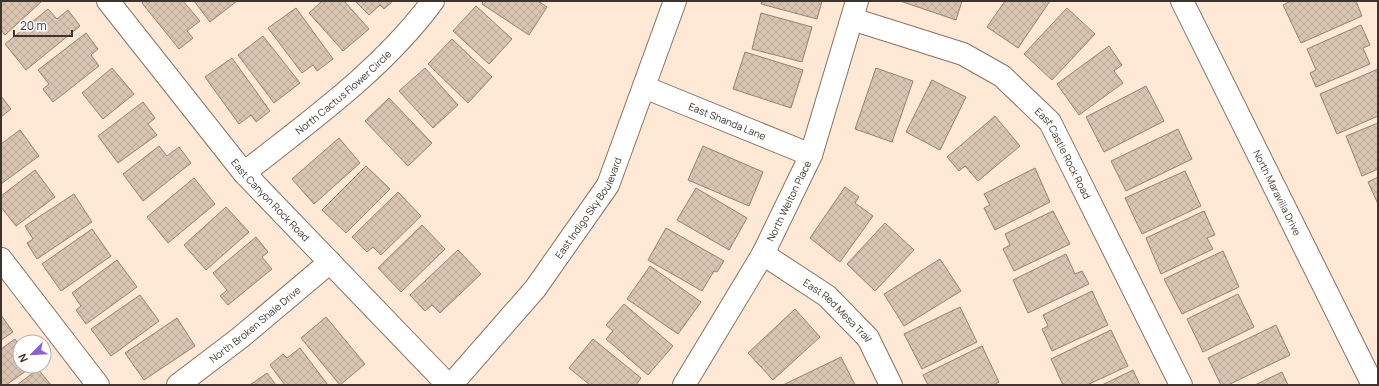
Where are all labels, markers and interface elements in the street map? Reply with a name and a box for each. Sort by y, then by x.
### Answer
scale bar [14,12,72,38]
text: 20 m [20,17,47,34]
street label: North Cactus Flower Circle [292,47,394,137]
street label: East Shanda Lane [687,99,768,143]
street label: East Castle Rock Road [1032,104,1094,201]
street label: North Maravilla Drive [1250,147,1305,238]
street label: East Indigo Sky Boulevard [552,155,625,261]
street label: East Canyon Rock Road [228,156,313,244]
street label: North Welton Place [763,158,814,244]
street label: East Red Mesa Trail [801,275,876,344]
street label: North Broken Shale Drive [206,283,304,366]
north arrow [12,334,52,374]
text: N [14,352,31,365]

